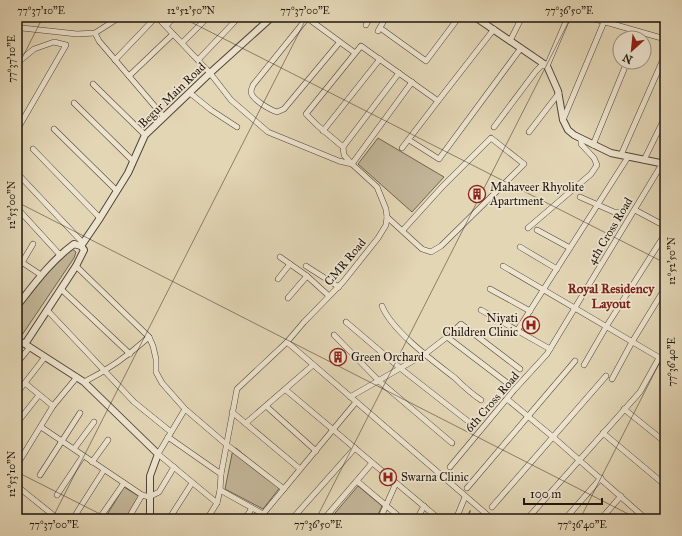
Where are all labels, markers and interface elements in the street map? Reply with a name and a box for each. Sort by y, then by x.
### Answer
text: 77°37'10"E [17,5,65,17]
text: 12°52'50"N [167,5,216,17]
text: 77°37'00"E [280,5,330,17]
text: 77°36'50"E [545,5,593,17]
north arrow [612,30,652,70]
text: 77°37'10"E [6,35,18,83]
text: N [620,50,635,66]
street label: Begur Main Road [136,60,209,131]
text: 12°53'00"N [6,180,18,229]
place label: Mahaveer Rhyolite Apartment [489,180,584,208]
building icon: Mahaveer Rhyolite Apartment [467,184,487,204]
street label: 4th Cross Road [584,195,636,267]
street label: CMR Road [321,236,369,288]
text: 12°52'50"N [666,236,678,285]
district label: Royal Residency Layout [568,281,655,312]
place label: Niyati Children Clinic [443,311,519,339]
hospital icon: Niyati Children Clinic [521,315,541,335]
text: 77°36'40"E [666,337,678,387]
building icon: Green Orchard [328,347,348,367]
place label: Green Orchard [351,350,424,364]
street label: 6th Cross Road [462,369,522,435]
text: 12°53'10"N [6,450,18,497]
hospital icon: Swarna Clinic [378,467,398,487]
place label: Swarna Clinic [401,470,469,484]
scale bar [524,480,602,506]
text: 100 m [530,487,561,501]
text: 77°37'00"E [29,519,79,531]
text: 77°36'50"E [294,519,342,531]
text: 77°36'40"E [557,519,607,531]

